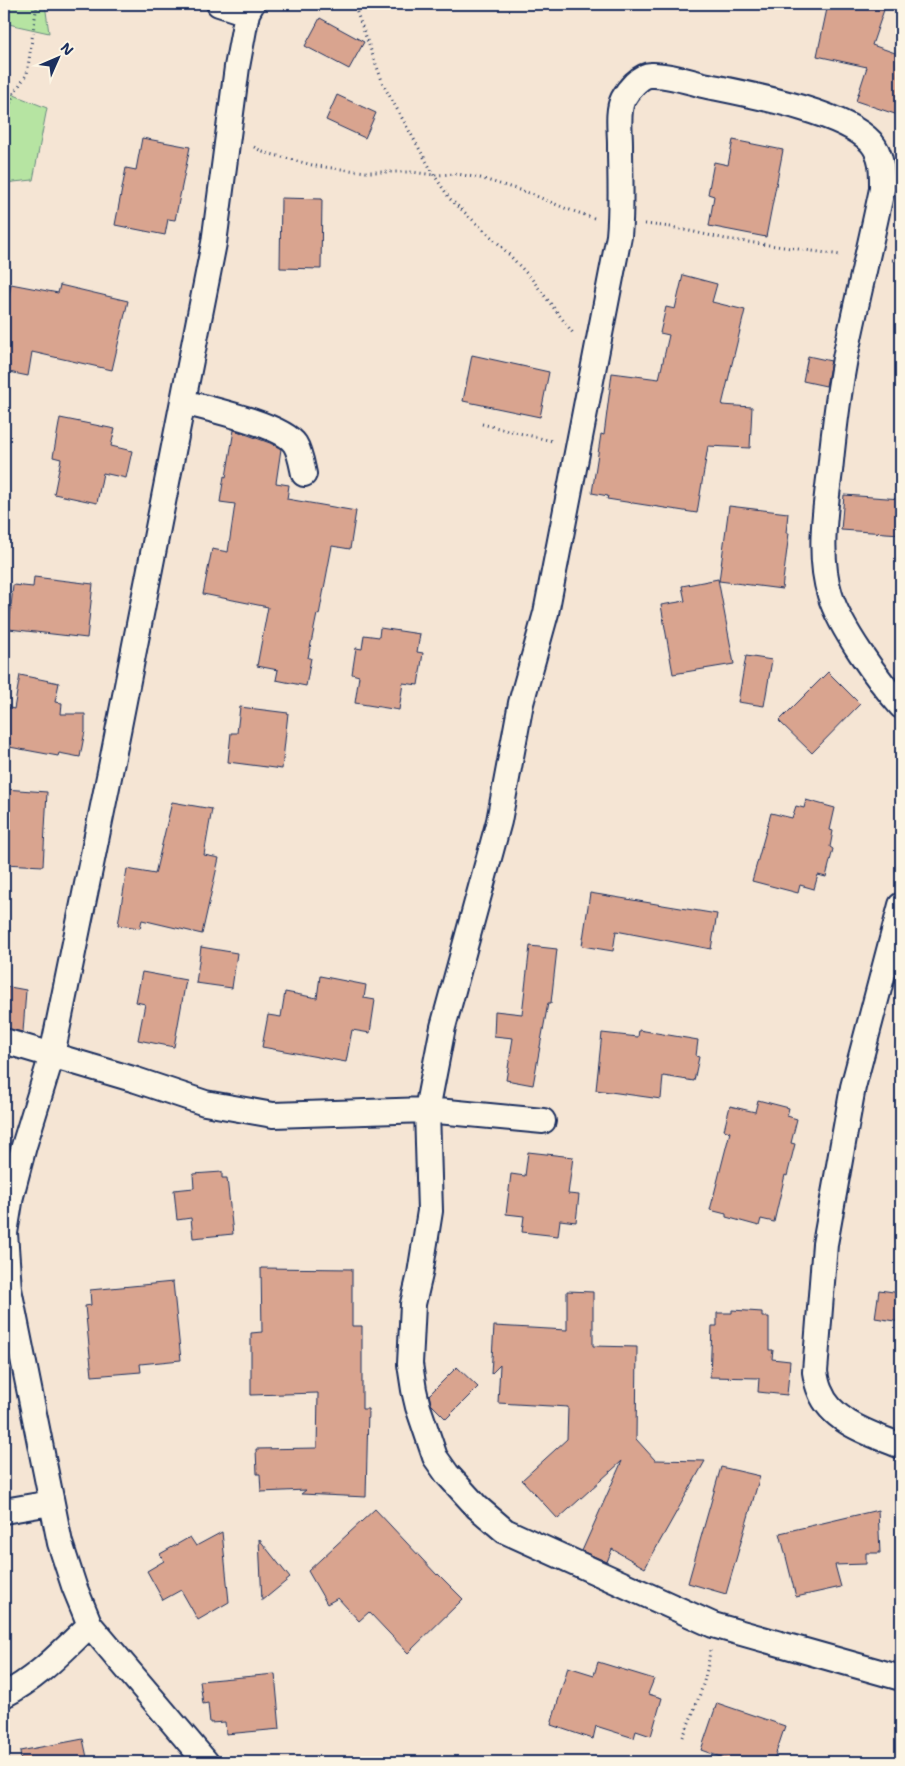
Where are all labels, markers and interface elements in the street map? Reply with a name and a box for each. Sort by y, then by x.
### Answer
north arrow [32,32,82,82]
text: N [57,39,77,59]

